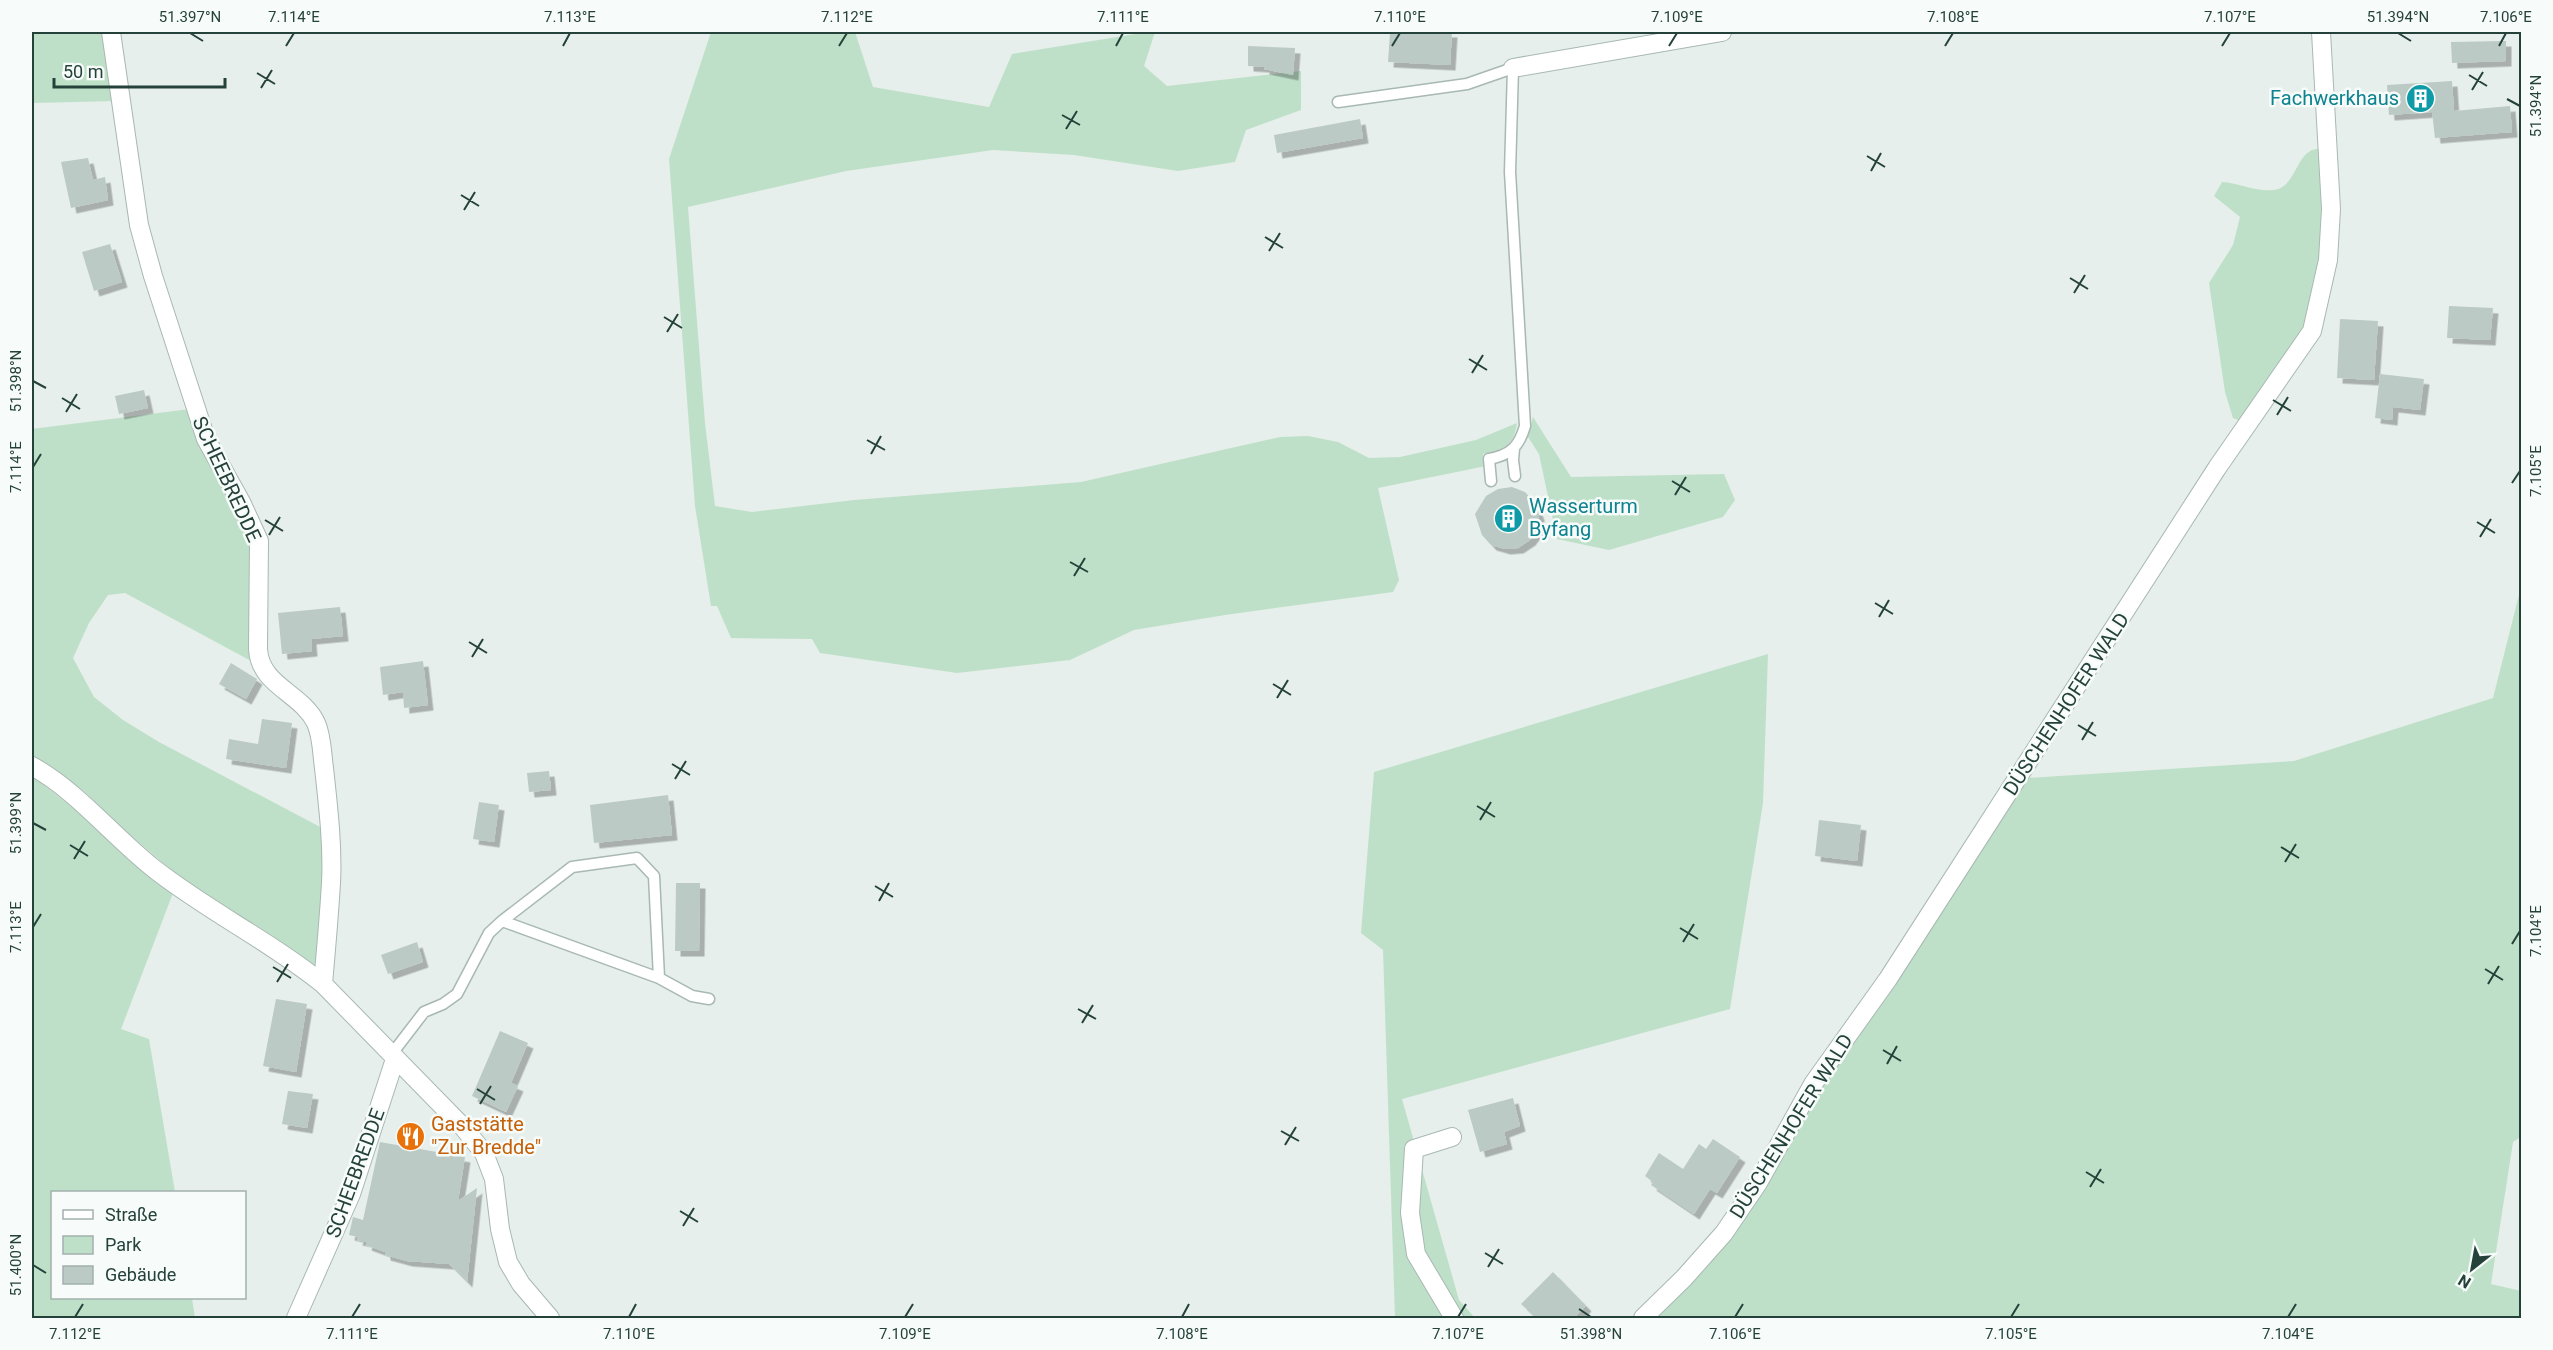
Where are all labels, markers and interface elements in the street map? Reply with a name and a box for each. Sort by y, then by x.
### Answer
text: 51.397°N [159,8,221,26]
text: 7.114°E [268,8,320,26]
text: 7.113°E [544,8,596,26]
text: 7.112°E [821,8,873,26]
text: 7.111°E [1097,8,1149,26]
text: 7.110°E [1374,8,1426,26]
text: 7.109°E [1651,8,1703,26]
text: 7.108°E [1927,8,1979,26]
text: 7.107°E [2204,8,2256,26]
text: 51.394°N [2367,8,2429,26]
text: 7.106°E [2480,8,2532,26]
scale bar [54,51,225,89]
text: 50 m [63,61,103,82]
text: 51.394°N [2527,75,2545,137]
building icon: Fachwerkhaus [2404,82,2436,114]
place label: Fachwerkhaus [2270,86,2399,110]
text: 51.398°N [7,350,25,412]
street label: SCHEEBREDDE [187,412,267,546]
text: 7.114°E [7,441,25,493]
text: 7.105°E [2527,445,2545,497]
place label: Wasserturm Byfang [1529,494,1638,541]
building icon: Wasserturm Byfang [1492,502,1524,534]
street label: DÜSCHENHOFER WALD [1998,608,2134,800]
text: 51.399°N [7,792,25,854]
text: 7.113°E [7,901,25,953]
text: 7.104°E [2527,905,2545,957]
street label: DÜSCHENHOFER WALD [1724,1029,1858,1223]
street label: SCHEEBREDDE [321,1105,389,1241]
place label: Gaststätte "Zur Bredde" [431,1112,541,1159]
restaurant icon: Gaststätte "Zur Bredde" [394,1120,426,1152]
legend [51,1191,246,1299]
text: Straße [105,1204,157,1225]
text: 51.400°N [7,1234,25,1296]
text: Park [105,1234,142,1255]
north arrow [2442,1239,2502,1299]
text: Gebäude [105,1264,176,1285]
text: N [2455,1270,2474,1292]
text: 7.112°E [49,1325,101,1343]
text: 7.111°E [326,1325,378,1343]
text: 7.110°E [603,1325,655,1343]
text: 7.109°E [879,1325,931,1343]
text: 7.108°E [1156,1325,1208,1343]
text: 7.107°E [1432,1325,1484,1343]
text: 51.398°N [1560,1325,1622,1343]
text: 7.106°E [1709,1325,1761,1343]
text: 7.105°E [1985,1325,2037,1343]
text: 7.104°E [2262,1325,2314,1343]

